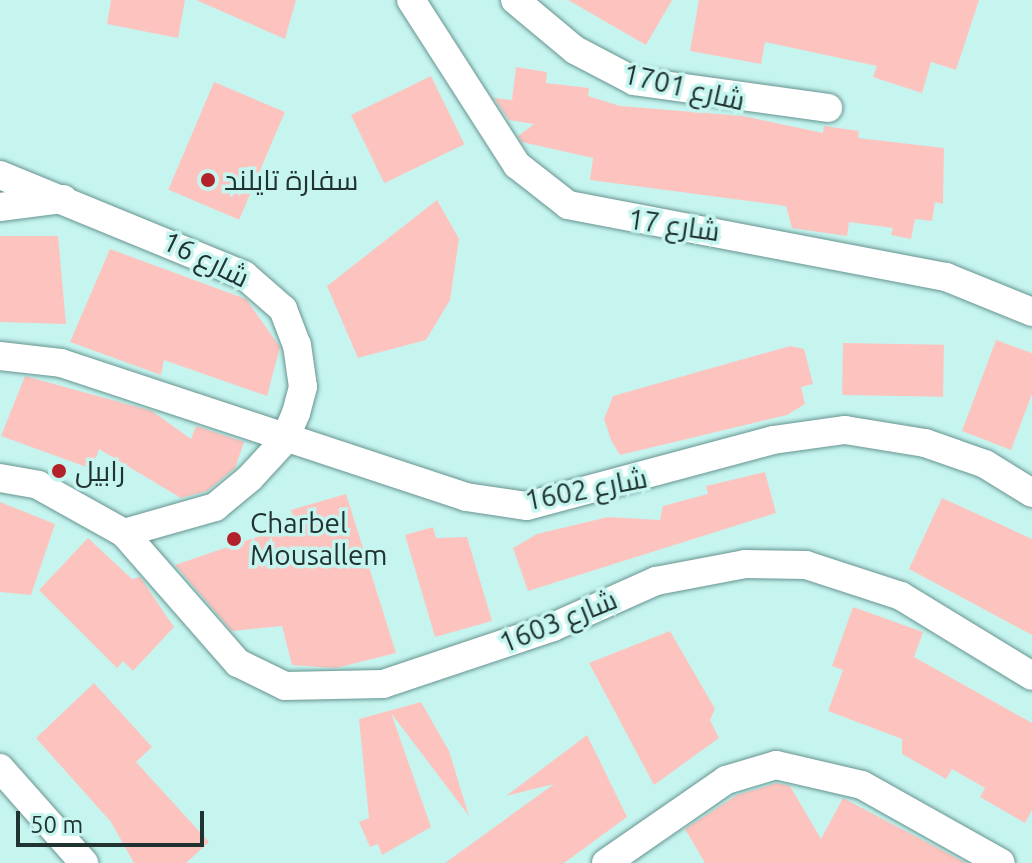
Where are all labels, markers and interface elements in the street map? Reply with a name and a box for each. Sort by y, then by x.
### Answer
street label: شارع 1701 [620,57,748,117]
place label: سفارة تايلند [224,163,358,197]
marker: سفارة تايلند [199,171,217,189]
street label: شارع 17 [626,202,722,248]
street label: شارع 16 [157,224,255,294]
place label: رابيل [75,454,125,488]
street label: شارع 1602 [522,461,650,517]
marker: رابيل [50,462,68,480]
place label: Charbel Mousallem [250,506,388,572]
marker: Charbel Mousallem [225,530,243,548]
street label: شارع 1603 [494,582,622,660]
scale bar [20,795,208,845]
text: 50 m [30,811,83,838]

